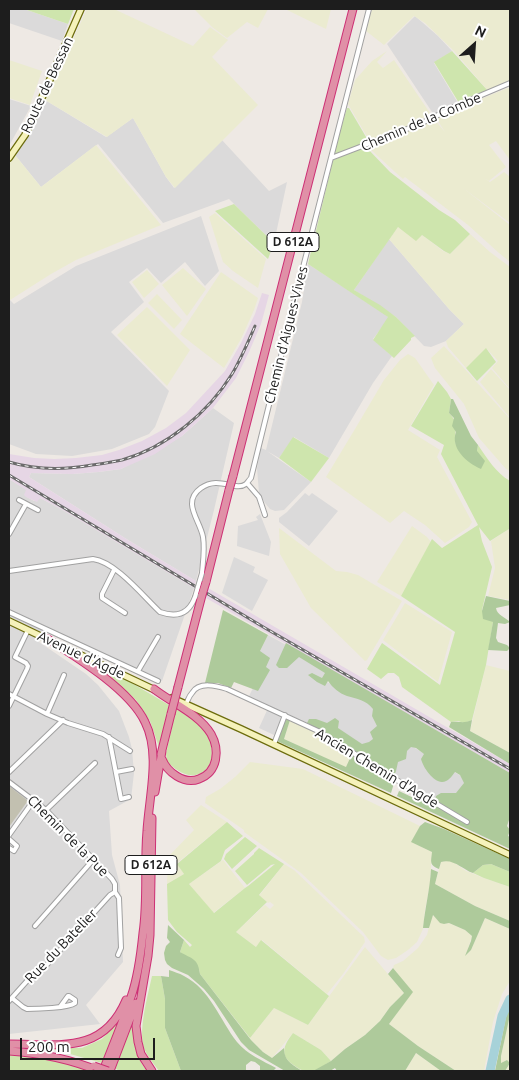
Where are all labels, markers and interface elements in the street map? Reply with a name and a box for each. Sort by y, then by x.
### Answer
north arrow [449,20,499,70]
text: N [472,22,489,41]
street label: Route de Bessan [17,34,77,136]
street label: Chemin de la Combe [358,89,484,155]
road number: D 612A [267,232,319,252]
street label: Chemin d'Aigues-Vives [261,264,311,406]
street label: Avenue d'Agde [35,628,127,682]
street label: Ancien Chemin d'Agde [312,725,442,811]
street label: Chemin de la Pue [24,792,112,880]
road number: D 612A [125,856,177,874]
street label: Rue du Batelier [21,905,101,987]
scale bar [22,1028,158,1060]
text: 200 m [28,1038,70,1055]

